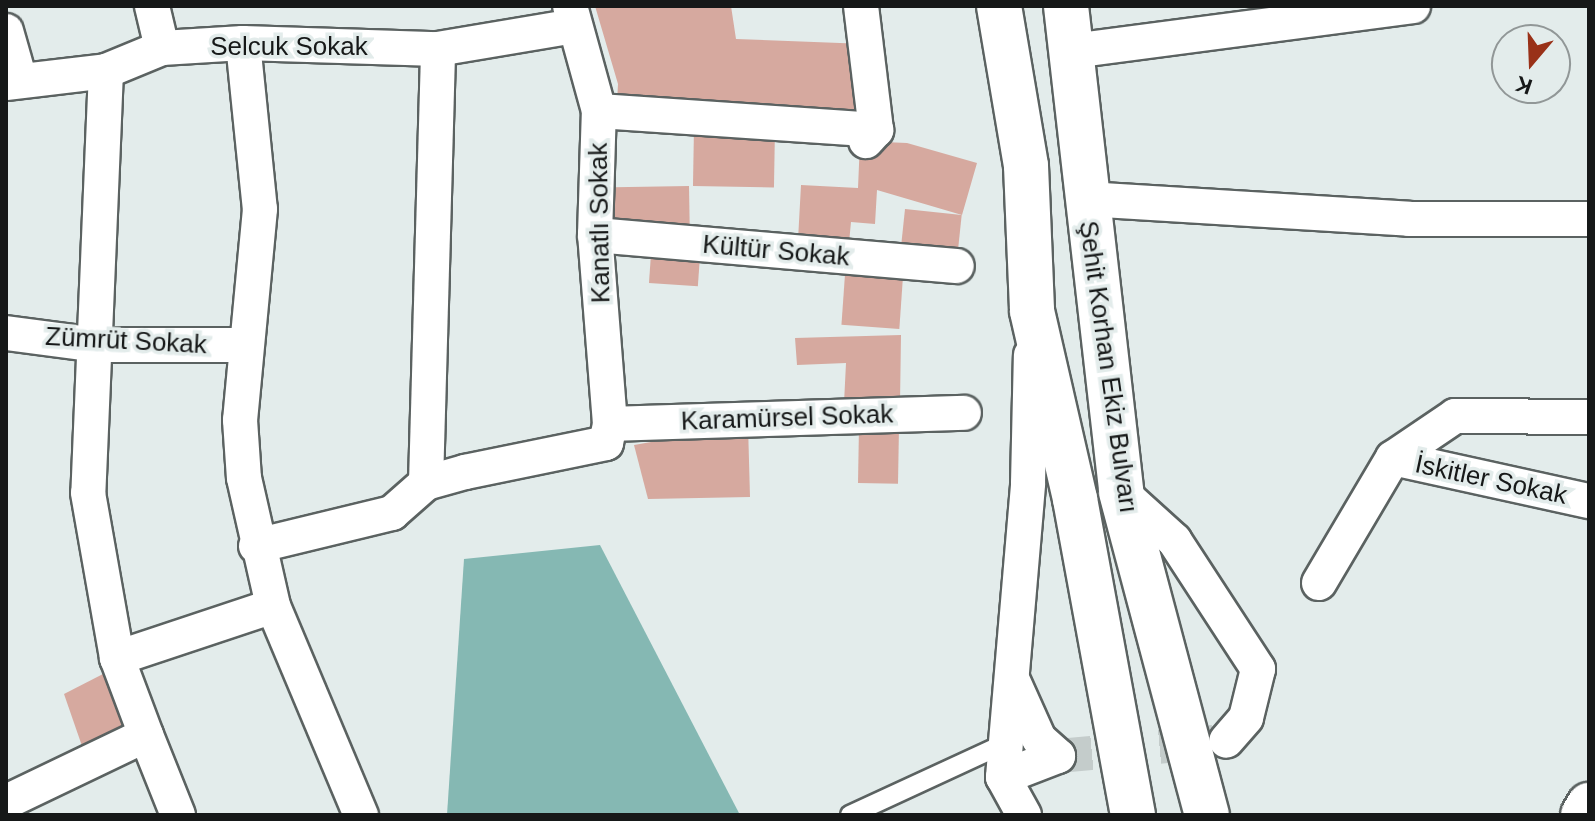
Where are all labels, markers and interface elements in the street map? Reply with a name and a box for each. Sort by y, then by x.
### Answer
north arrow [1491,24,1571,104]
street label: Selcuk Sokak [210,31,368,63]
text: K [1512,71,1535,100]
street label: Kanatlı Sokak [583,143,617,303]
street label: Şehit Korhan Ekiz Bulvarı [1072,219,1144,515]
street label: Kültür Sokak [701,229,851,273]
street label: Zümrüt Sokak [44,321,208,361]
street label: Karamürsel Sokak [680,399,894,437]
street label: İskitler Sokak [1412,449,1570,511]

